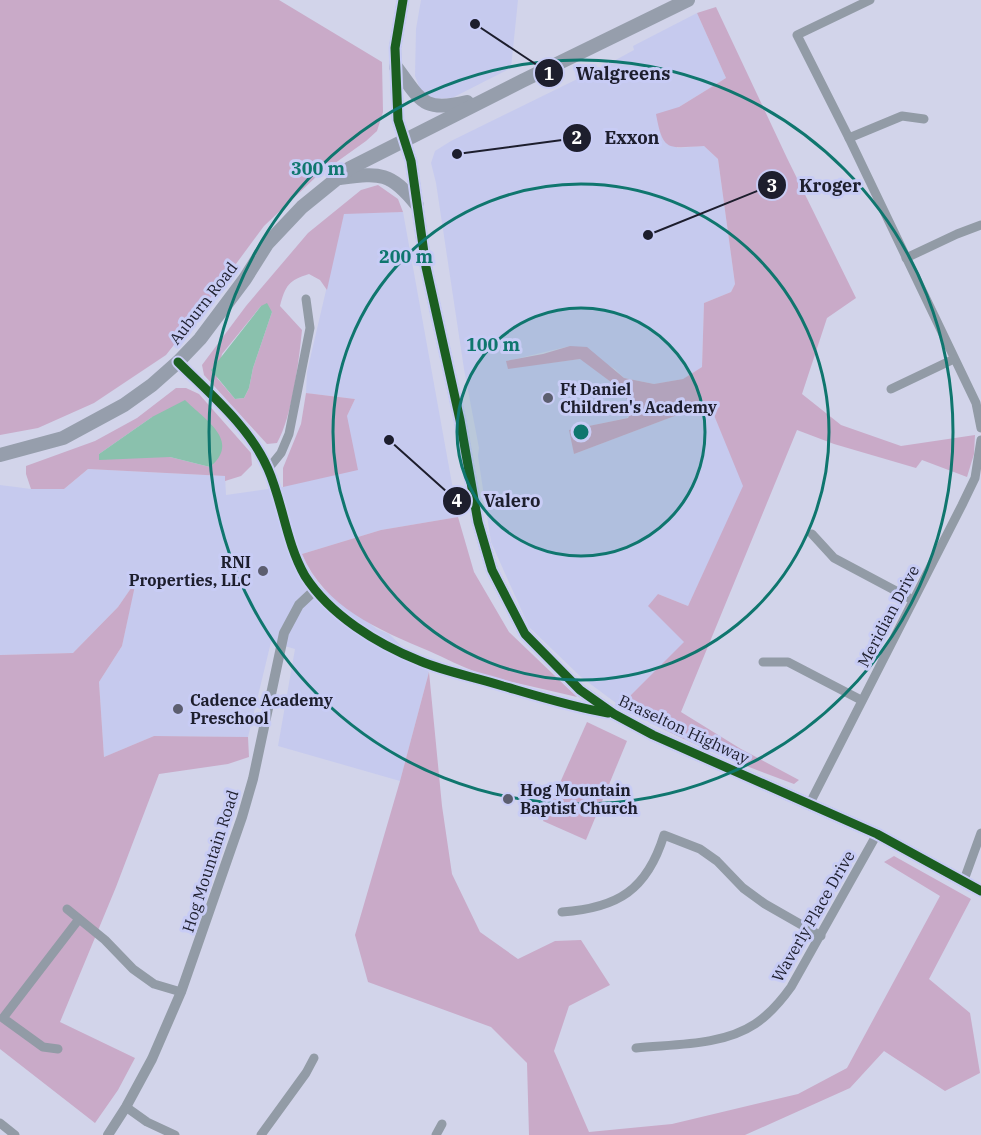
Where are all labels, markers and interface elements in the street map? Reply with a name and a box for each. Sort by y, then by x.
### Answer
callout: Walgreens [534,55,682,91]
text: 1 [544,62,555,85]
text: Walgreens [576,62,670,85]
callout: Exxon [562,120,672,156]
text: 2 [572,126,582,149]
text: Exxon [604,126,660,149]
text: 300 m [291,157,346,180]
callout: Kroger [757,167,873,203]
text: 3 [767,174,777,197]
text: Kroger [799,174,861,197]
text: 200 m [379,245,434,268]
street label: Auburn Road [165,258,242,348]
text: 100 m [466,333,521,356]
place label: Ft Daniel Children's Academy [560,379,718,417]
marker: Ft Daniel Children's Academy [541,391,555,405]
centre of rings [571,422,591,442]
callout: Valero [442,483,553,519]
text: 4 [452,489,463,512]
text: Valero [484,489,540,512]
place label: RNI Properties, LLC [129,552,251,590]
street label: Meridian Drive [853,562,923,670]
marker: RNI Properties, LLC [256,564,270,578]
place label: Cadence Academy Preschool [190,690,334,728]
street label: Braselton Highway [615,690,753,768]
marker: Cadence Academy Preschool [171,702,185,716]
place label: Hog Mountain Baptist Church [520,780,638,818]
street label: Hog Mountain Road [178,787,243,935]
marker: Hog Mountain Baptist Church [501,792,515,806]
street label: Waverly Place Drive [767,847,859,985]

